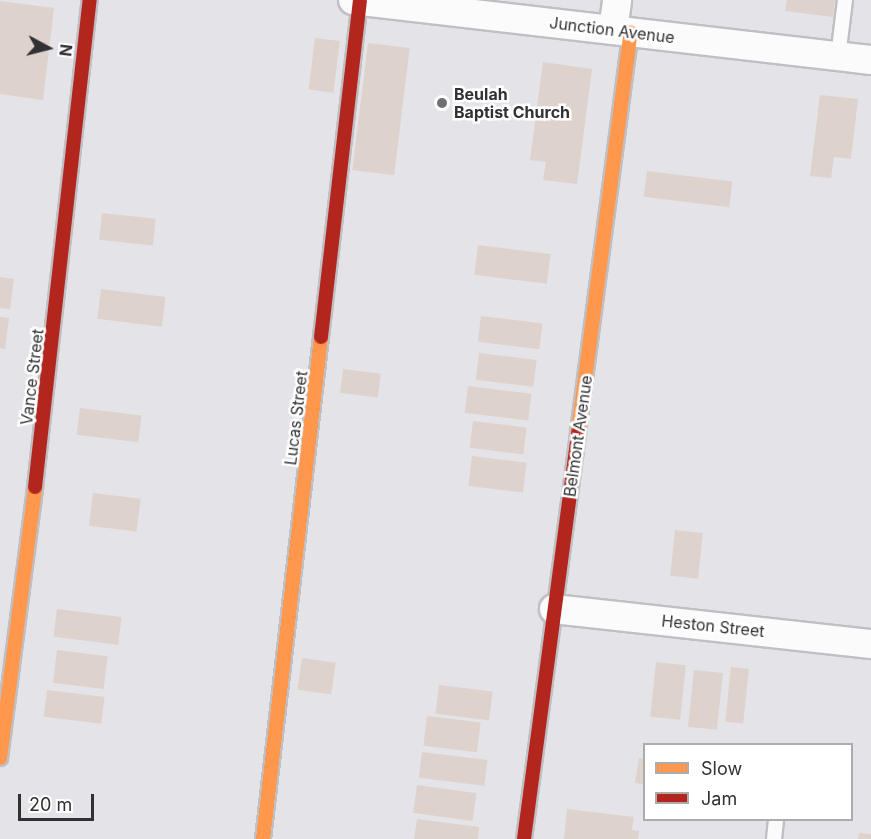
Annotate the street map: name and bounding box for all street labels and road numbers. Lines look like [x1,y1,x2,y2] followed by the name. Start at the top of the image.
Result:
[548,13,676,47] street label: Junction Avenue
[17,328,47,426] street label: Vance Street
[281,370,311,466] street label: Lucas Street
[560,374,596,498] street label: Belmont Avenue
[661,611,765,641] street label: Heston Street

